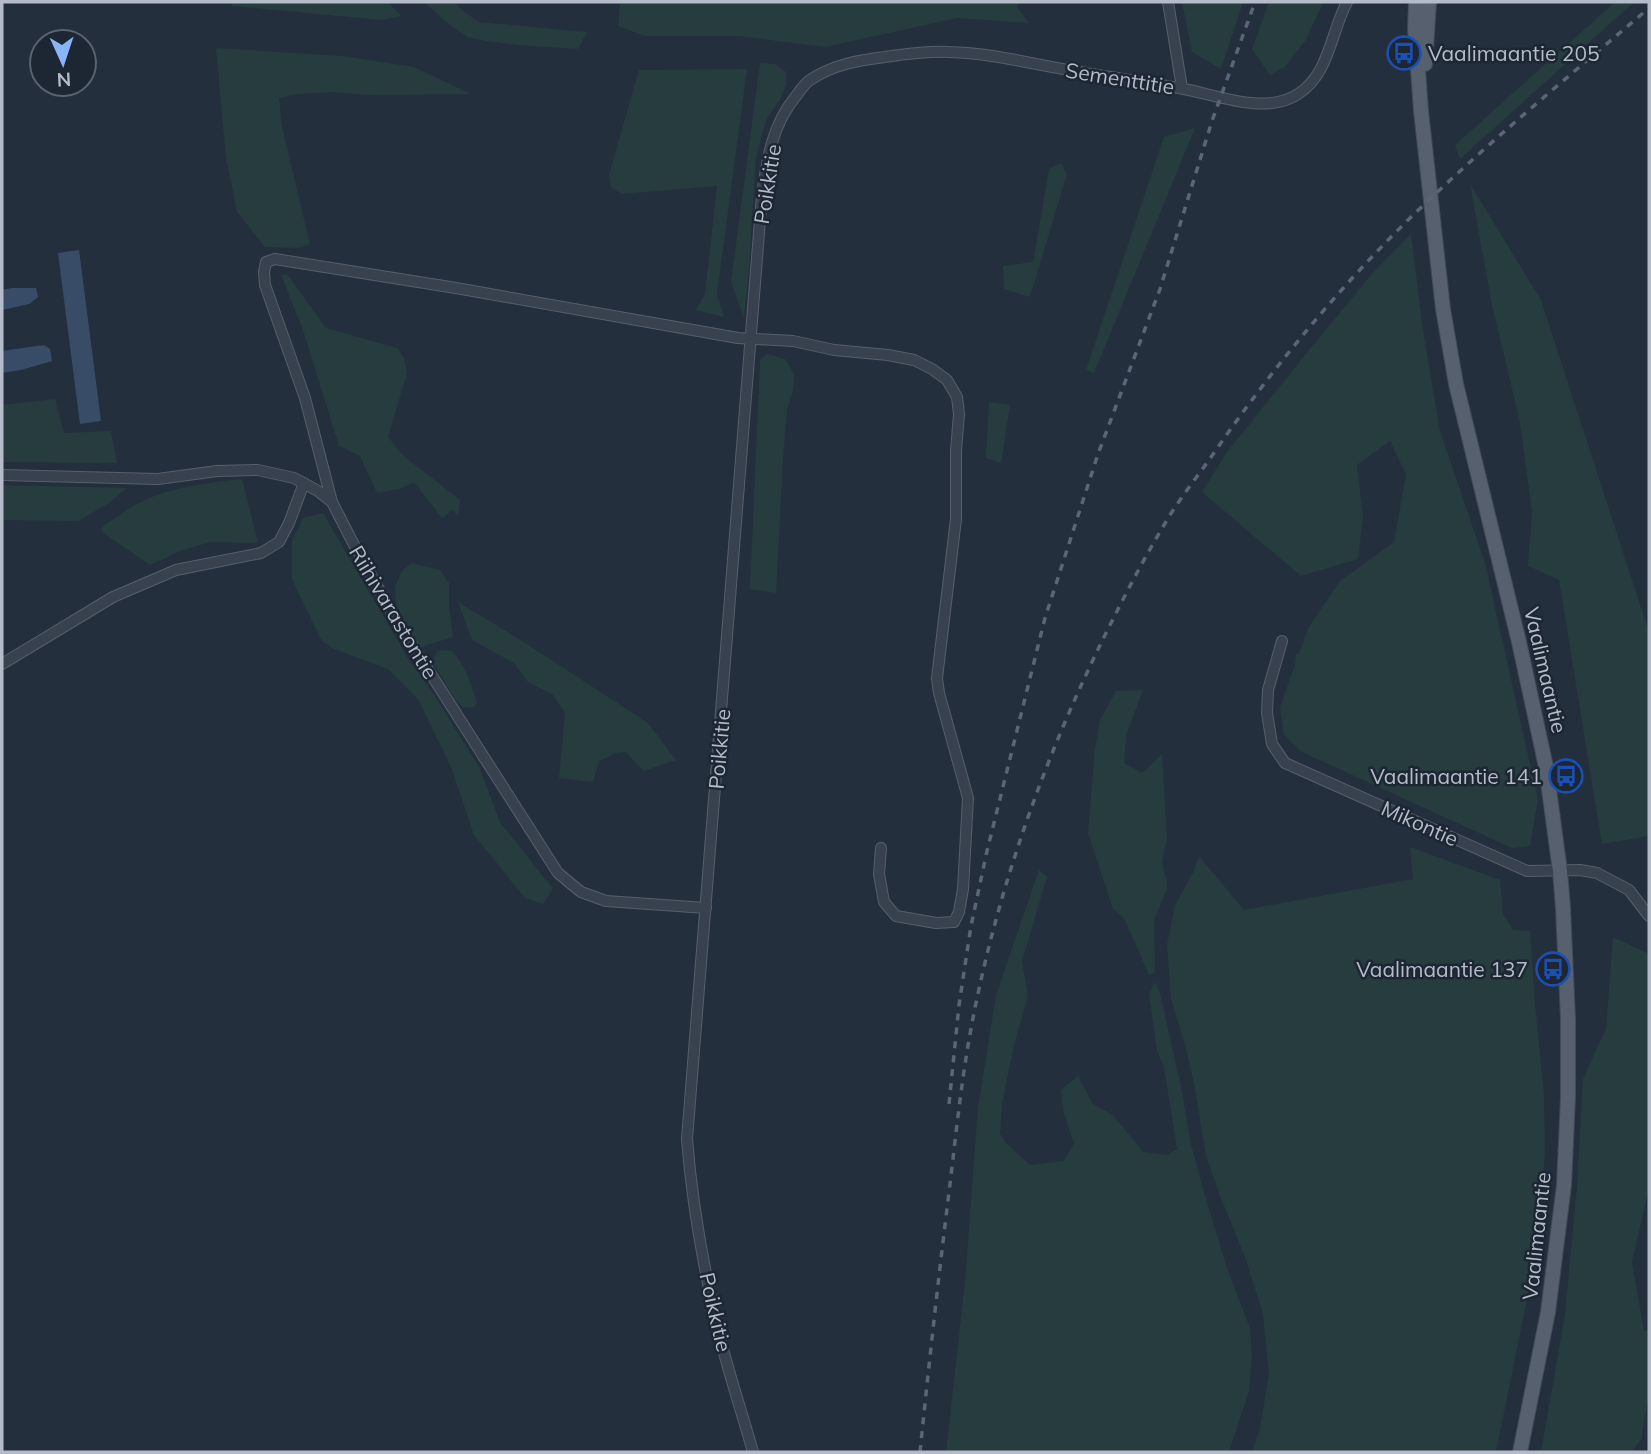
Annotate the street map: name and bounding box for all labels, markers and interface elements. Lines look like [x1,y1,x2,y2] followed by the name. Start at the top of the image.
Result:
[28,28,98,98] north arrow
[1385,34,1423,72] bus stop icon: Vaalimaantie 205
[1428,40,1600,66] place label: Vaalimaantie 205
[1064,57,1176,99] street label: Sementtitie
[56,68,72,92] text: N
[748,142,786,226] street label: Poikkitie
[344,541,444,683] street label: Riihivarastontie
[1519,605,1573,735] street label: Vaalimaantie
[703,708,735,790] street label: Poikkitie
[1547,757,1585,795] bus stop icon: Vaalimaantie 141
[1370,763,1542,789] place label: Vaalimaantie 141
[1377,795,1463,851] street label: Mikontie
[1534,950,1572,988] bus stop icon: Vaalimaantie 137
[1356,956,1528,982] place label: Vaalimaantie 137
[1516,1171,1556,1301] street label: Vaalimaantie
[694,1270,738,1354] street label: Poikkitie

